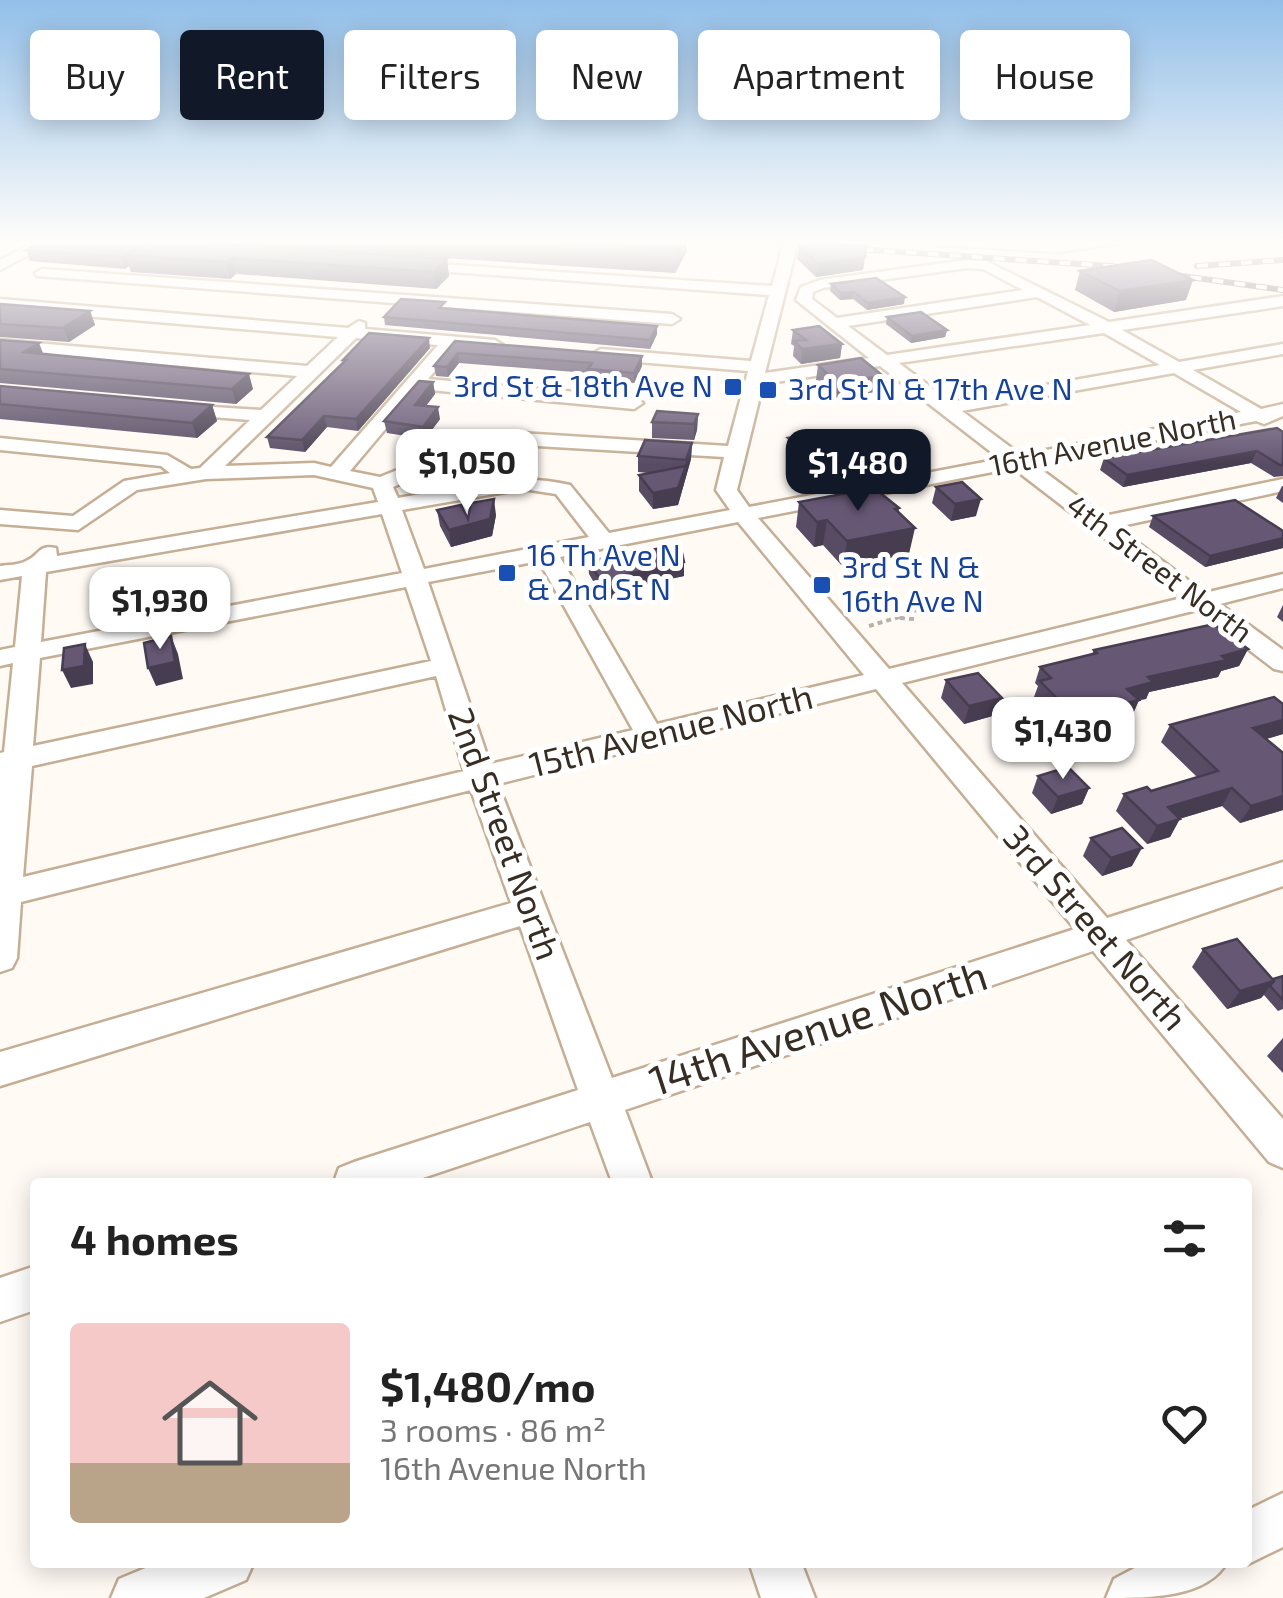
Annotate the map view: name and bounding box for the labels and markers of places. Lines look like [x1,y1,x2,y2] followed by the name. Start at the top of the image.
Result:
[453,367,713,403] place label: 3rd St & 18th Ave N
[788,370,1073,406] place label: 3rd St N & 17th Ave N
[722,376,744,398] marker: 3rd St & 18th Ave N
[757,379,779,401] marker: 3rd St N & 17th Ave N
[386,429,548,514] pin: $1,050
[777,429,939,514] pin: $1,480
[527,536,681,606] place label: 16 Th Ave N & 2nd St N
[842,548,984,618] place label: 3rd St N & 16th Ave N
[496,562,518,584] marker: 16 Th Ave N & 2nd St N
[79,567,241,652] pin: $1,930
[811,574,833,596] marker: 3rd St N & 16th Ave N
[982,697,1144,782] pin: $1,430

